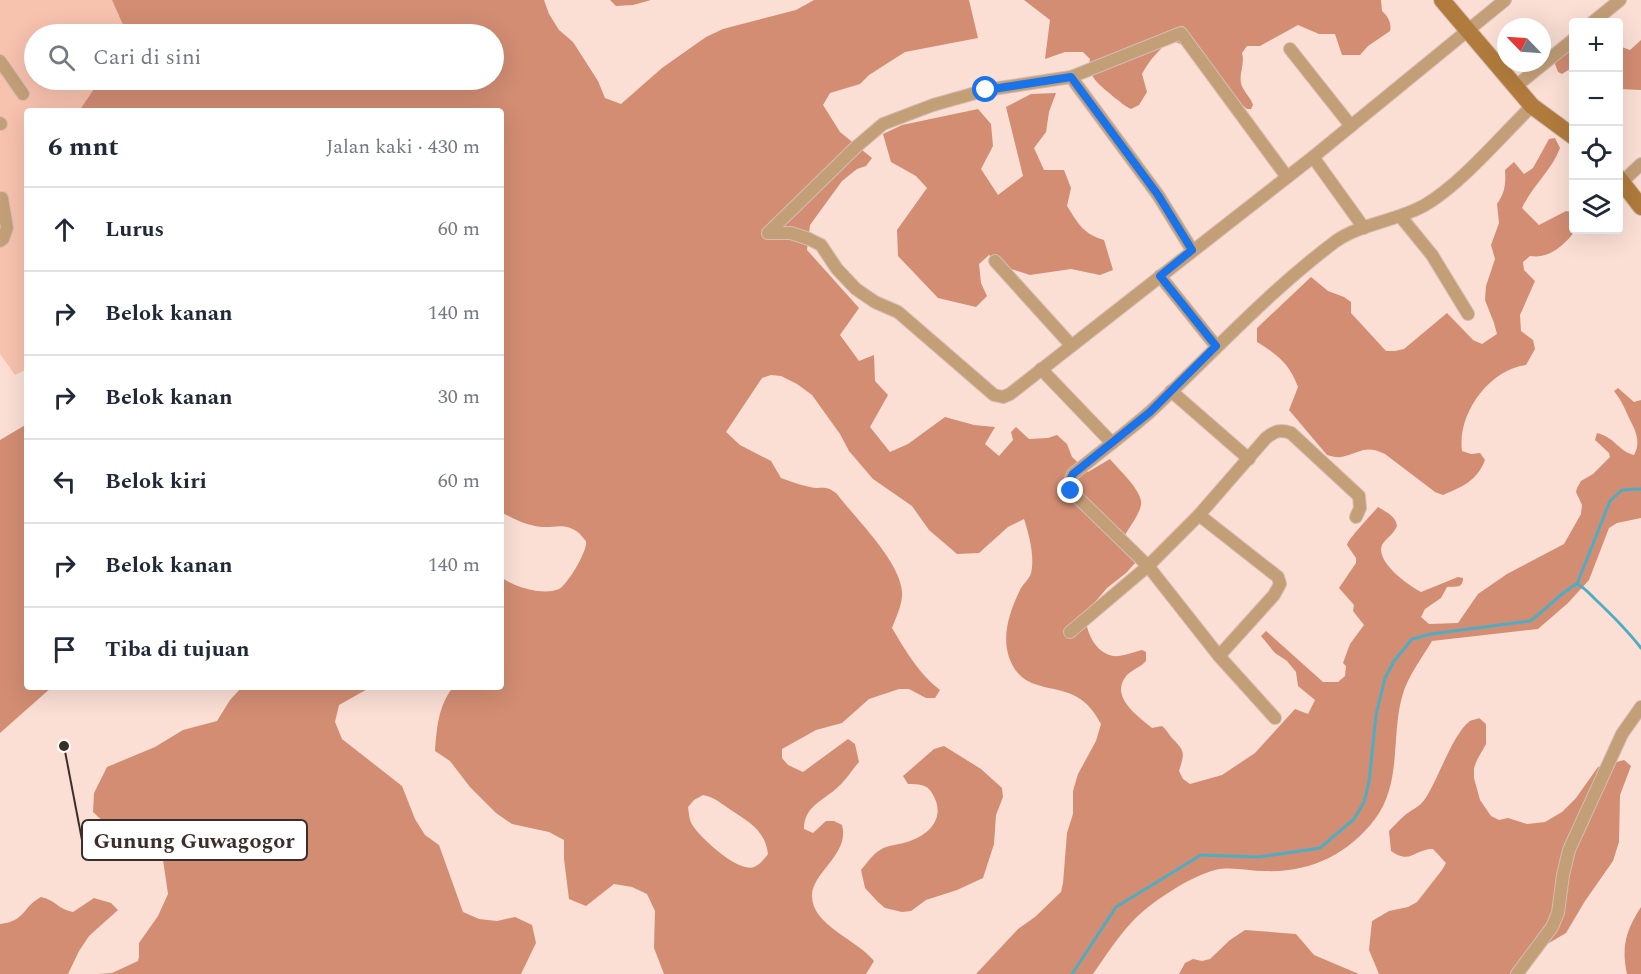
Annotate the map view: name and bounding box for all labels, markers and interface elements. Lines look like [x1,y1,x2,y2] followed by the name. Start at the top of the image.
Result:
[1497,18,1551,72] north arrow
[1569,18,1623,234] map controls
[1569,18,1623,72] button: +
[24,24,504,90] search box
[45,41,78,74] icon: search
[93,41,202,74] text: Cari di sini
[1569,72,1623,126] button: −
[972,76,998,102] route start
[1569,126,1623,180] button: locate
[48,127,119,167] text: 6 mnt
[326,132,480,162] text: Jalan kaki · 430 m
[1569,180,1623,234] button: layers
[48,213,81,246] icon: ahead
[105,213,164,246] text: Lurus
[438,214,480,244] text: 60 m
[48,297,81,330] icon: right
[105,297,233,330] text: Belok kanan
[428,298,480,328] text: 140 m
[48,381,81,414] icon: right
[105,381,233,414] text: Belok kanan
[438,382,480,412] text: 30 m
[48,465,81,498] icon: left
[105,465,207,498] text: Belok kiri
[438,466,480,496] text: 60 m
[1057,477,1083,503] route end
[48,549,81,582] icon: right
[105,549,233,582] text: Belok kanan
[428,550,480,580] text: 140 m
[48,633,81,666] icon: arrive
[105,633,250,666] text: Tiba di tujuan
[82,820,307,860] callout: Gunung Guwagogor
[93,825,295,858] text: Gunung Guwagogor

